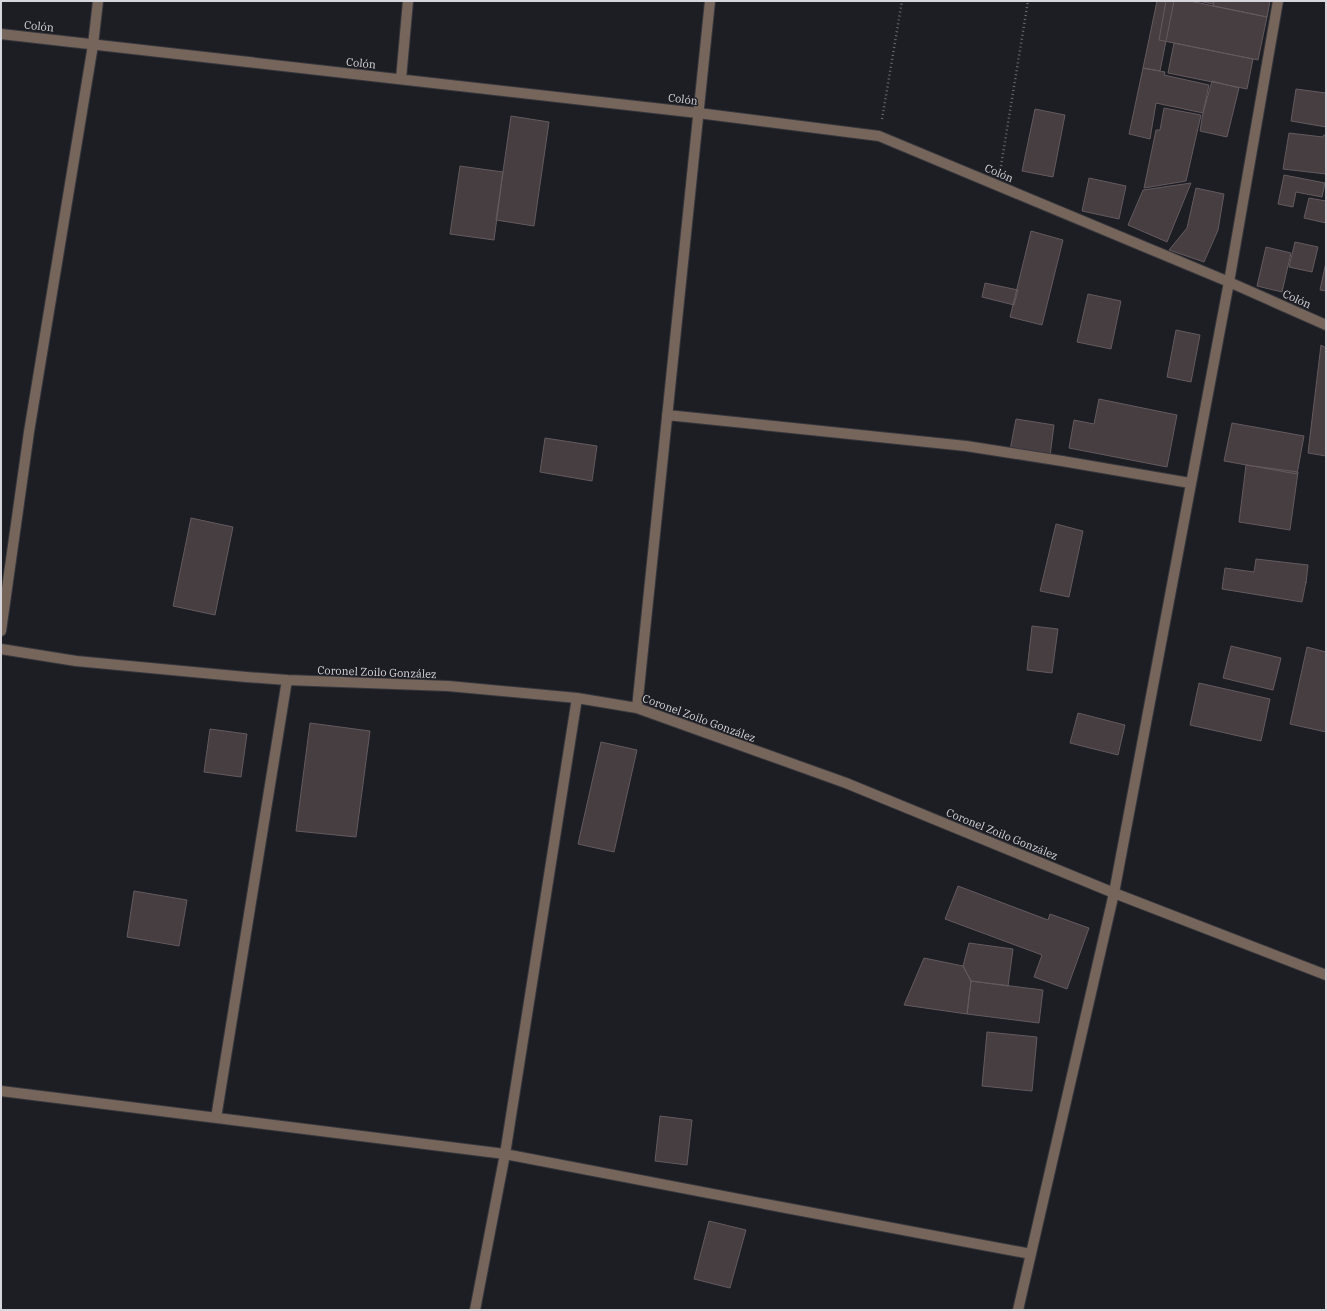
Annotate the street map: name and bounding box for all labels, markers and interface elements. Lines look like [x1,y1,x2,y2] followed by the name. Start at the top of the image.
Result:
[23,17,55,35] street label: Colón
[345,54,377,72] street label: Colón
[667,90,699,108] street label: Colón
[983,161,1015,185] street label: Colón
[1281,287,1313,311] street label: Colón
[317,663,437,681] street label: Coronel Zoilo González
[641,691,758,745] street label: Coronel Zoilo González
[944,805,1060,863] street label: Coronel Zoilo González

